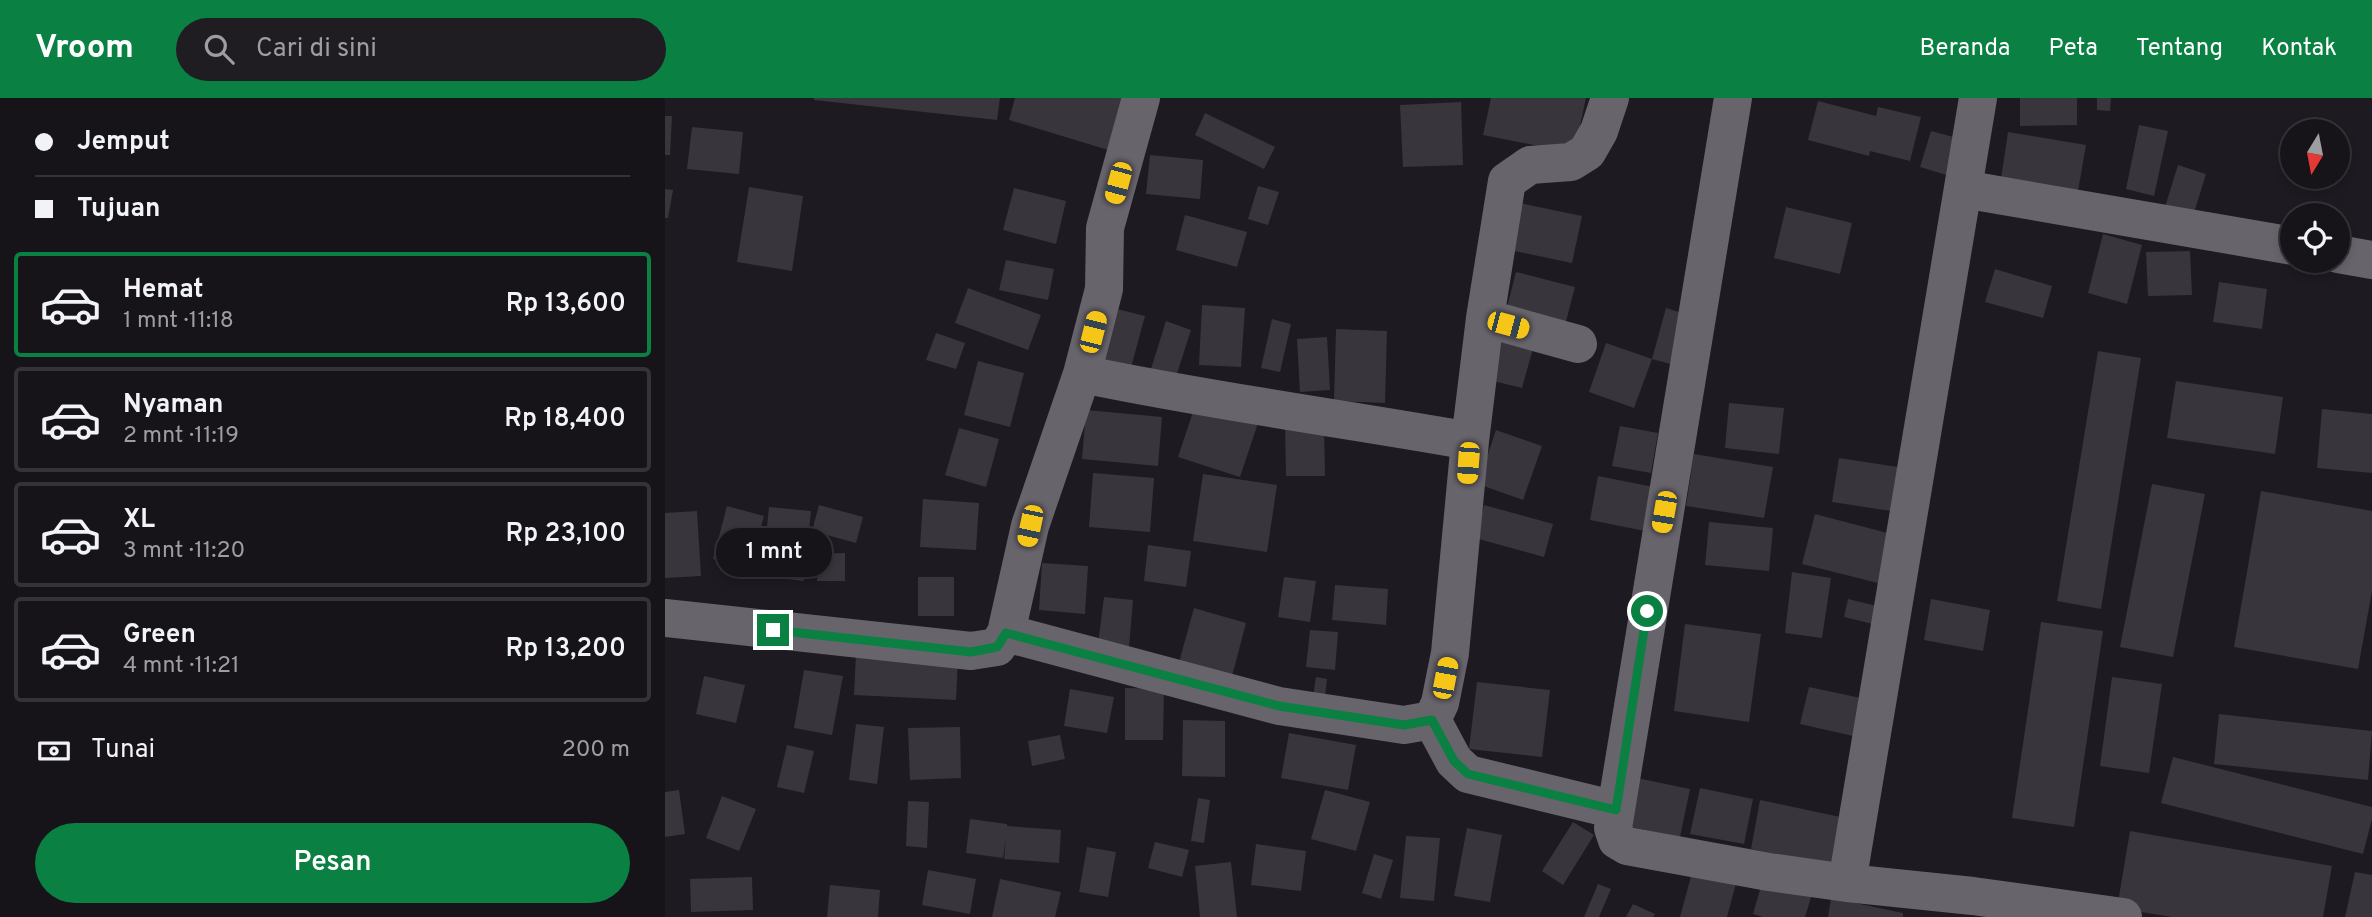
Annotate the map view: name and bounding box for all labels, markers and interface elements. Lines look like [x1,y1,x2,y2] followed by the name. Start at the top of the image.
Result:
[176,18,666,81] search box
[35,28,134,70] text: Vroom
[200,30,238,68] icon: search
[256,33,377,66] text: Cari di sini
[1920,34,2011,64] text: Beranda
[2049,34,2098,64] text: Peta
[2136,34,2223,64] text: Tentang
[2261,34,2337,64] text: Kontak
[2280,119,2350,189] north arrow
[2280,119,2350,273] map controls
[77,126,170,159] text: Jemput
[1103,160,1134,206] car
[77,193,161,226] text: Tujuan
[2280,203,2350,273] button: locate
[39,273,102,336] icon: car
[123,274,203,307] text: Hemat
[506,288,626,321] text: Rp 13,600
[123,307,234,336] text: 1 mnt · 11:18
[1078,309,1109,355] car
[1485,309,1532,341] car
[39,388,102,451] icon: car
[123,389,223,422] text: Nyaman
[504,403,626,436] text: Rp 18,400
[123,422,239,451] text: 2 mnt · 11:19
[1457,441,1480,485] car
[1651,489,1678,535] car
[39,503,102,566] icon: car
[1016,503,1045,549] car
[123,504,155,537] text: XL
[506,518,626,551] text: Rp 23,100
[715,528,831,578] callout: 1 mnt
[123,537,245,566] text: 3 mnt · 11:20
[746,538,802,567] text: 1 mnt
[1631,595,1663,627] route start
[757,614,789,646] route end
[39,618,102,681] icon: car
[123,619,196,652] text: Green
[506,633,626,666] text: Rp 13,200
[123,652,240,681] text: 4 mnt · 11:21
[1431,655,1460,701] car
[35,732,73,770] icon: cash
[91,734,155,767] text: Tunai
[562,736,630,765] text: 200 m
[35,823,630,903] button: Pesan

